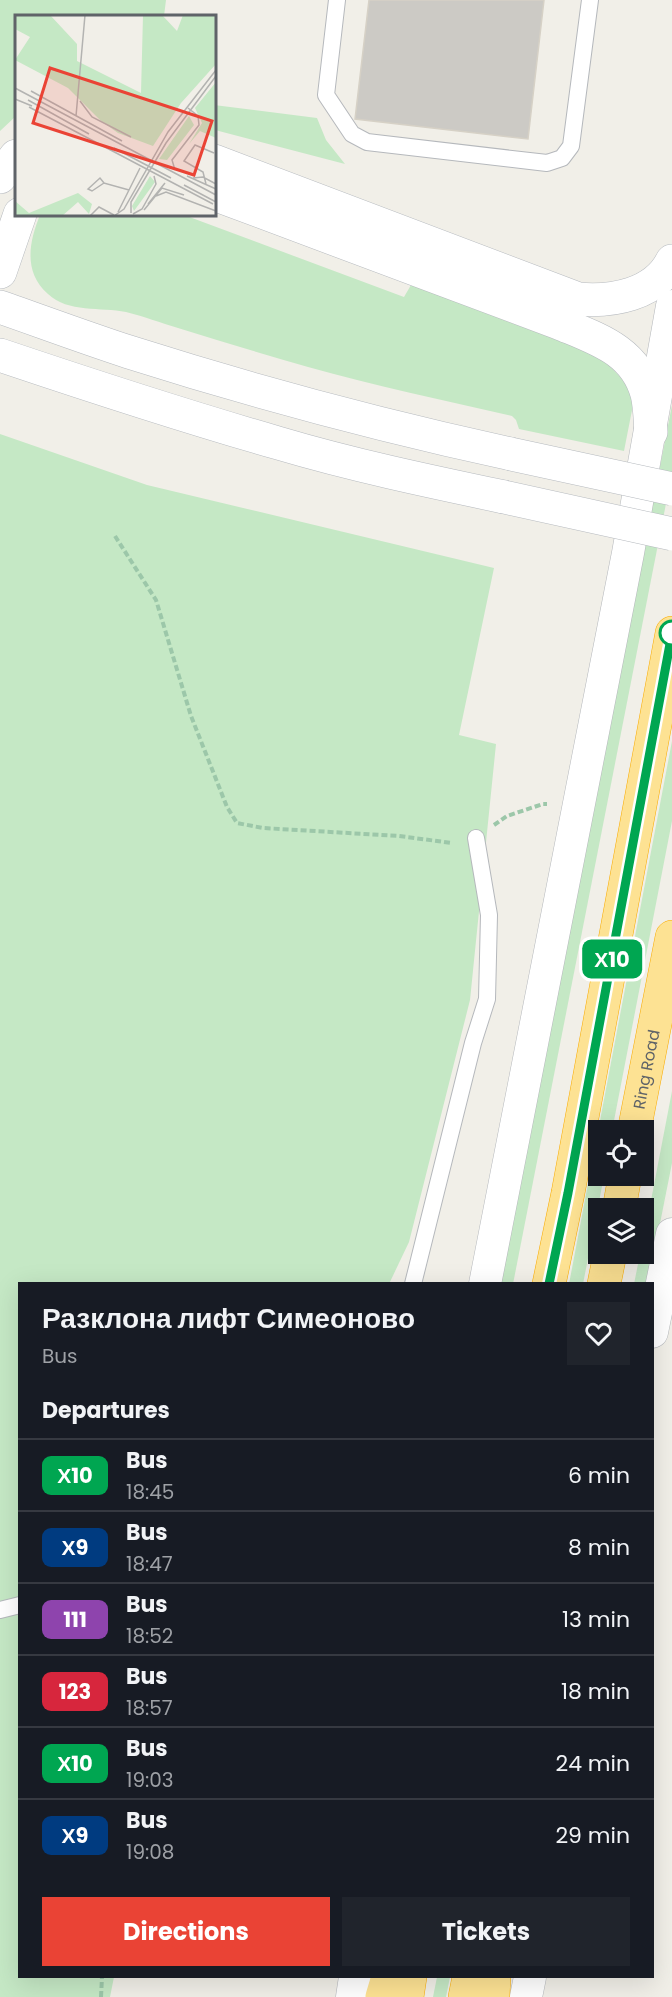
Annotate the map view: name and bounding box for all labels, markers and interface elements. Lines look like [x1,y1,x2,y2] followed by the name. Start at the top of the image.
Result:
[15,15,216,216] inset map
[659,620,672,646] unlabelled marker
[578,940,646,978] line badge: Х10
[594,945,630,974] text: Х10
[627,1027,665,1111] street label: Ring Road
[588,1120,654,1264] map controls
[588,1120,654,1186] button: locate
[588,1198,654,1264] button: layers
[42,1299,415,1338] text: Разклона лифт Симеоново
[567,1302,630,1365] button: heart
[42,1342,78,1370] text: Bus
[42,1395,170,1426] text: Departures
[126,1445,168,1476] text: Bus
[568,1460,630,1491] text: 6 min
[57,1461,93,1490] text: Х10
[126,1478,174,1506] text: 18:45
[126,1517,168,1548] text: Bus
[568,1532,630,1563] text: 8 min
[62,1533,88,1562] text: Х9
[126,1550,173,1578] text: 18:47
[126,1589,168,1620] text: Bus
[562,1604,630,1635] text: 13 min
[63,1605,87,1634] text: 111
[126,1622,173,1650] text: 18:52
[126,1661,168,1692] text: Bus
[561,1676,630,1707] text: 18 min
[59,1677,91,1706] text: 123
[126,1694,173,1722] text: 18:57
[126,1733,168,1764] text: Bus
[555,1748,630,1779] text: 24 min
[57,1749,93,1778] text: Х10
[126,1766,174,1794] text: 19:03
[126,1805,168,1836] text: Bus
[555,1820,630,1851] text: 29 min
[62,1821,88,1850] text: Х9
[126,1838,174,1866] text: 19:08
[42,1897,330,1966] button: Directions
[342,1897,630,1966] button: Tickets

